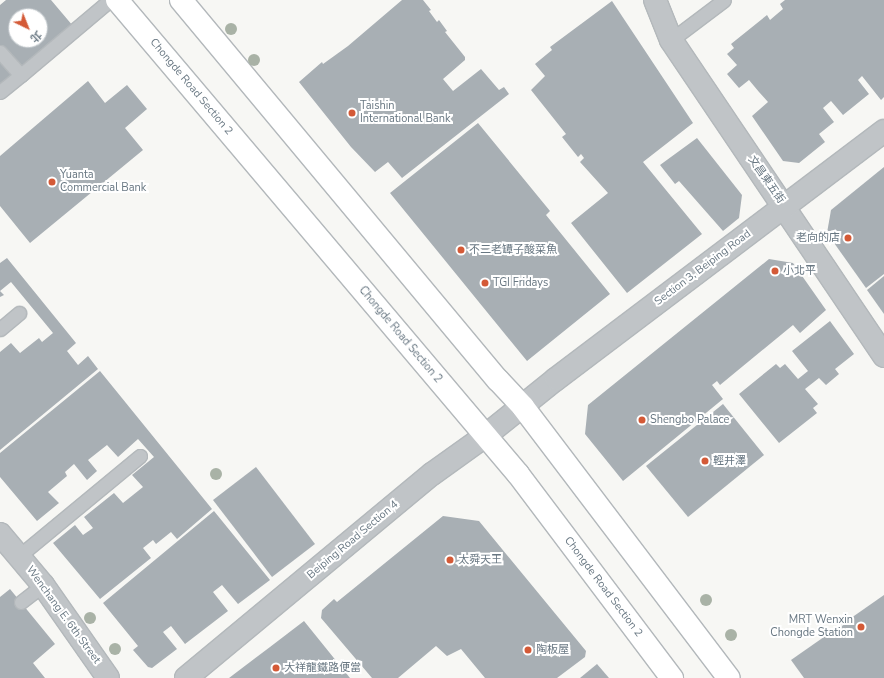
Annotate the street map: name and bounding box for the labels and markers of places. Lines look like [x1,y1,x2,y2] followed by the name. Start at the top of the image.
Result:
[360,100,450,126] place label: Taishin International Bank
[347,108,357,118] marker: Taishin International Bank
[60,169,146,195] place label: Yuanta Commercial Bank
[47,177,57,187] marker: Yuanta Commercial Bank
[796,231,840,245] place label: 老向的店
[843,233,853,243] marker: 老向的店
[469,243,557,257] place label: 不二老罈子酸菜魚
[456,245,466,255] marker: 不二老罈子酸菜魚
[783,264,816,278] place label: 小北平
[770,266,780,276] marker: 小北平
[493,276,548,290] place label: TGI Fridays
[480,278,490,288] marker: TGI Fridays
[650,413,729,427] place label: Shengbo Palace
[637,415,647,425] marker: Shengbo Palace
[713,454,746,468] place label: 輕井澤
[700,456,710,466] marker: 輕井澤
[458,553,502,567] place label: 太舜天王
[445,555,455,565] marker: 太舜天王
[770,614,853,640] place label: MRT Wenxin Chongde Station
[856,622,866,632] marker: MRT Wenxin Chongde Station
[536,643,569,657] place label: 陶板屋
[523,645,533,655] marker: 陶板屋
[284,661,361,675] place label: 大祥龍鐵路便當
[271,663,281,673] marker: 大祥龍鐵路便當

